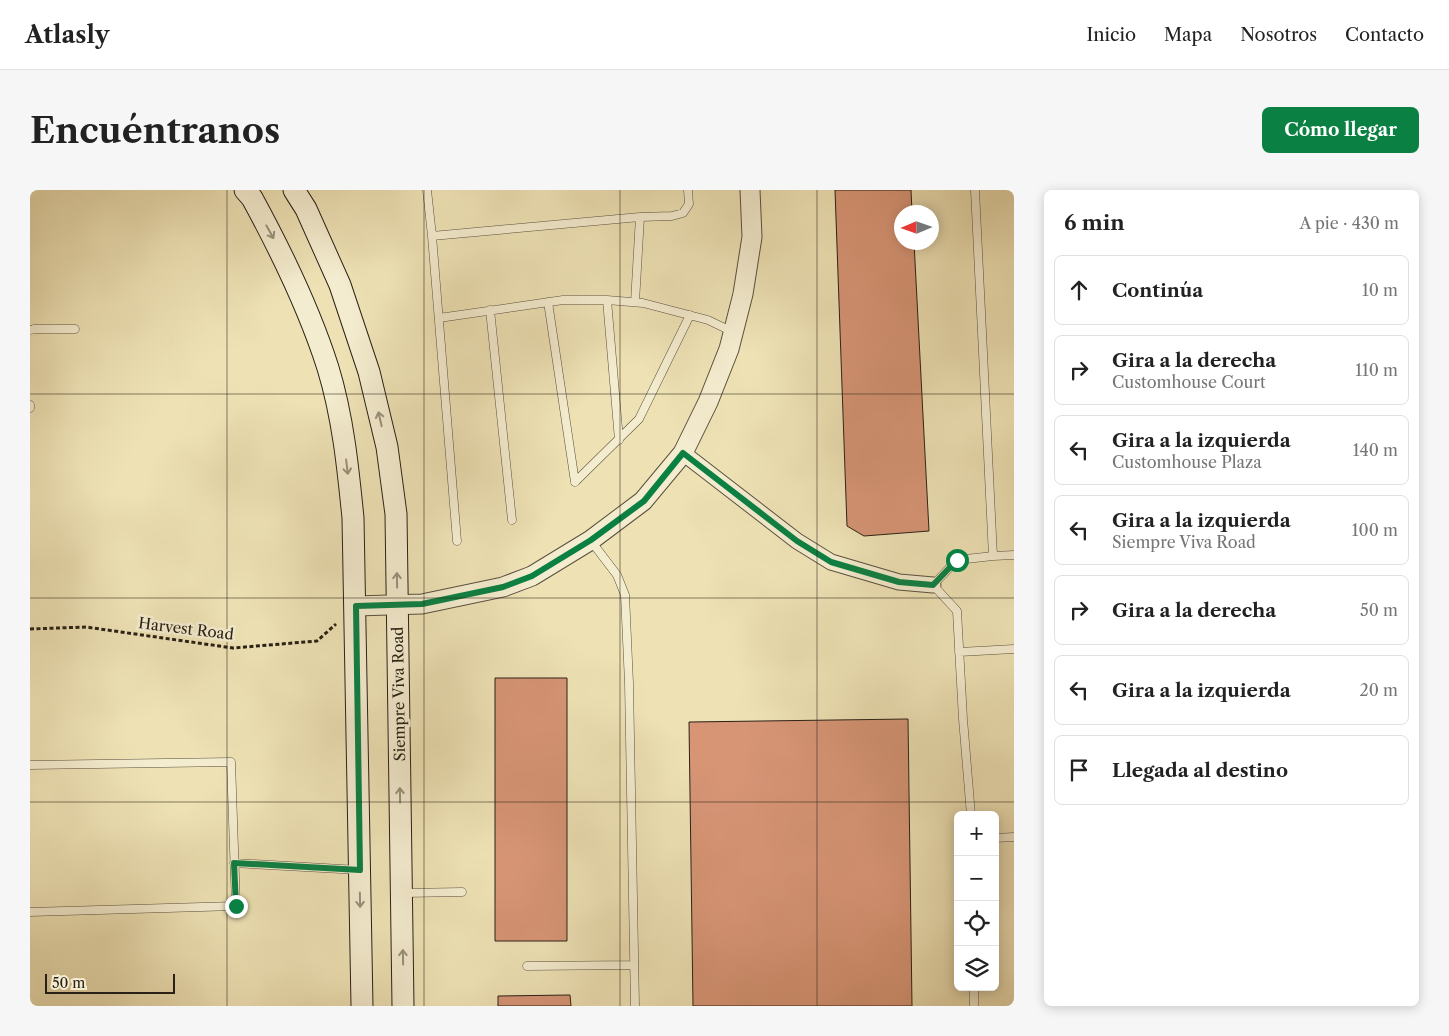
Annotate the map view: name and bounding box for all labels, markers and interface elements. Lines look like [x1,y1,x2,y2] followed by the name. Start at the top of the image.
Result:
[25,20,109,49] text: Atlasly
[1087,24,1136,46] text: Inicio
[1164,24,1212,46] text: Mapa
[1240,24,1317,46] text: Nosotros
[1345,24,1424,46] text: Contacto
[1262,107,1419,153] button: Cómo llegar
[30,109,280,152] text: Encuéntranos
[894,205,939,250] north arrow
[1064,210,1125,235] text: 6 min
[1299,213,1399,233] text: A pie · 430 m
[266,224,275,239] one-way arrow
[1065,276,1093,304] icon: ahead
[1112,279,1203,302] text: Continúa
[1362,280,1398,300] text: 10 m
[1112,349,1276,372] text: Gira a la derecha
[1065,356,1093,384] icon: right
[1355,360,1398,380] text: 110 m
[1112,372,1266,392] text: Customhouse Court
[375,411,384,427] one-way arrow
[1112,429,1291,452] text: Gira a la izquierda
[1065,436,1093,464] icon: left
[1353,440,1398,460] text: 140 m
[1112,452,1262,472] text: Customhouse Plaza
[342,459,352,475] one-way arrow
[1112,509,1291,532] text: Gira a la izquierda
[1065,516,1093,544] icon: left
[1352,520,1398,540] text: 100 m
[1112,532,1256,552] text: Siempre Viva Road
[946,549,969,572] route start
[393,572,402,588] one-way arrow
[1065,596,1093,624] icon: right
[1112,599,1276,622] text: Gira a la derecha
[1360,600,1398,620] text: 50 m
[137,613,235,644] street label: Harvest Road
[388,626,409,762] street label: Siempre Viva Road
[1065,676,1093,704] icon: left
[1112,679,1291,702] text: Gira a la izquierda
[1359,680,1398,700] text: 20 m
[1065,756,1093,784] icon: arrive
[1112,759,1288,782] text: Llegada al destino
[396,787,405,803] one-way arrow
[954,811,999,991] map controls
[954,811,999,856] button: +
[954,856,999,901] button: −
[355,892,365,908] one-way arrow
[225,895,248,918] route end
[954,901,999,946] button: locate
[954,946,999,991] button: layers
[398,950,408,966] one-way arrow
[45,971,175,994] scale bar
[52,974,85,992] text: 50 m

